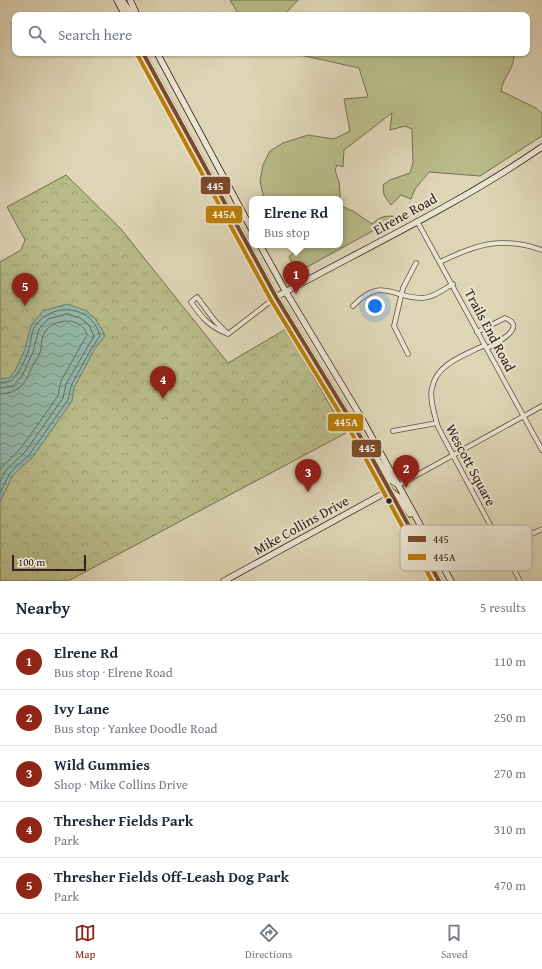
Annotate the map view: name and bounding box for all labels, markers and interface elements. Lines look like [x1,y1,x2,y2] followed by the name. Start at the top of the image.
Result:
[12,12,530,56] search box
[26,23,48,45] icon: search
[58,24,132,45] text: Search here
[200,176,231,195] line badge: 445
[206,178,224,194] text: 445
[370,188,441,240] street label: Elrene Road
[249,196,343,248] popup
[264,202,328,223] text: Elrene Rd
[205,205,243,224] line badge: 445A
[212,206,236,222] text: 445A
[264,223,310,242] text: Bus stop
[283,261,309,294] pin: 1
[12,273,38,306] pin: 5
[460,285,521,376] street label: Trails End Road
[365,296,385,316] your location
[150,366,176,399] pin: 4
[327,413,364,432] line badge: 445A
[334,414,358,430] text: 445A
[441,420,501,510] street label: Wescott Square
[351,439,382,458] line badge: 445
[358,440,376,456] text: 445
[393,455,419,488] pin: 2
[295,459,321,492] pin: 3
[250,490,353,560] street label: Mike Collins Drive
[384,496,394,506] unlabelled marker
[400,525,532,571] legend
[433,531,449,547] text: 445
[433,549,456,565] text: 445A
[12,553,86,572] scale bar
[18,554,45,570] text: 100 m
[16,595,70,620] text: Nearby
[480,598,526,617] text: 5 results
[54,642,118,663] text: Elrene Rd
[26,652,32,671] text: 1
[494,652,526,671] text: 110 m
[54,663,173,682] text: Bus stop · Elrene Road
[54,698,109,719] text: Ivy Lane
[26,708,32,727] text: 2
[494,708,526,727] text: 250 m
[54,719,218,738] text: Bus stop · Yankee Doodle Road
[54,754,150,775] text: Wild Gummies
[26,764,32,783] text: 3
[494,764,526,783] text: 270 m
[54,775,188,794] text: Shop · Mike Collins Drive
[54,810,193,831] text: Thresher Fields Park
[26,820,32,839] text: 4
[494,820,526,839] text: 310 m
[54,831,79,850] text: Park
[54,866,289,887] text: Thresher Fields Off-Leash Dog Park
[26,876,32,895] text: 5
[494,876,526,895] text: 470 m
[54,887,79,906] text: Park
[74,922,96,962] tab: Map
[245,922,292,962] tab: Directions
[441,922,468,962] tab: Saved

